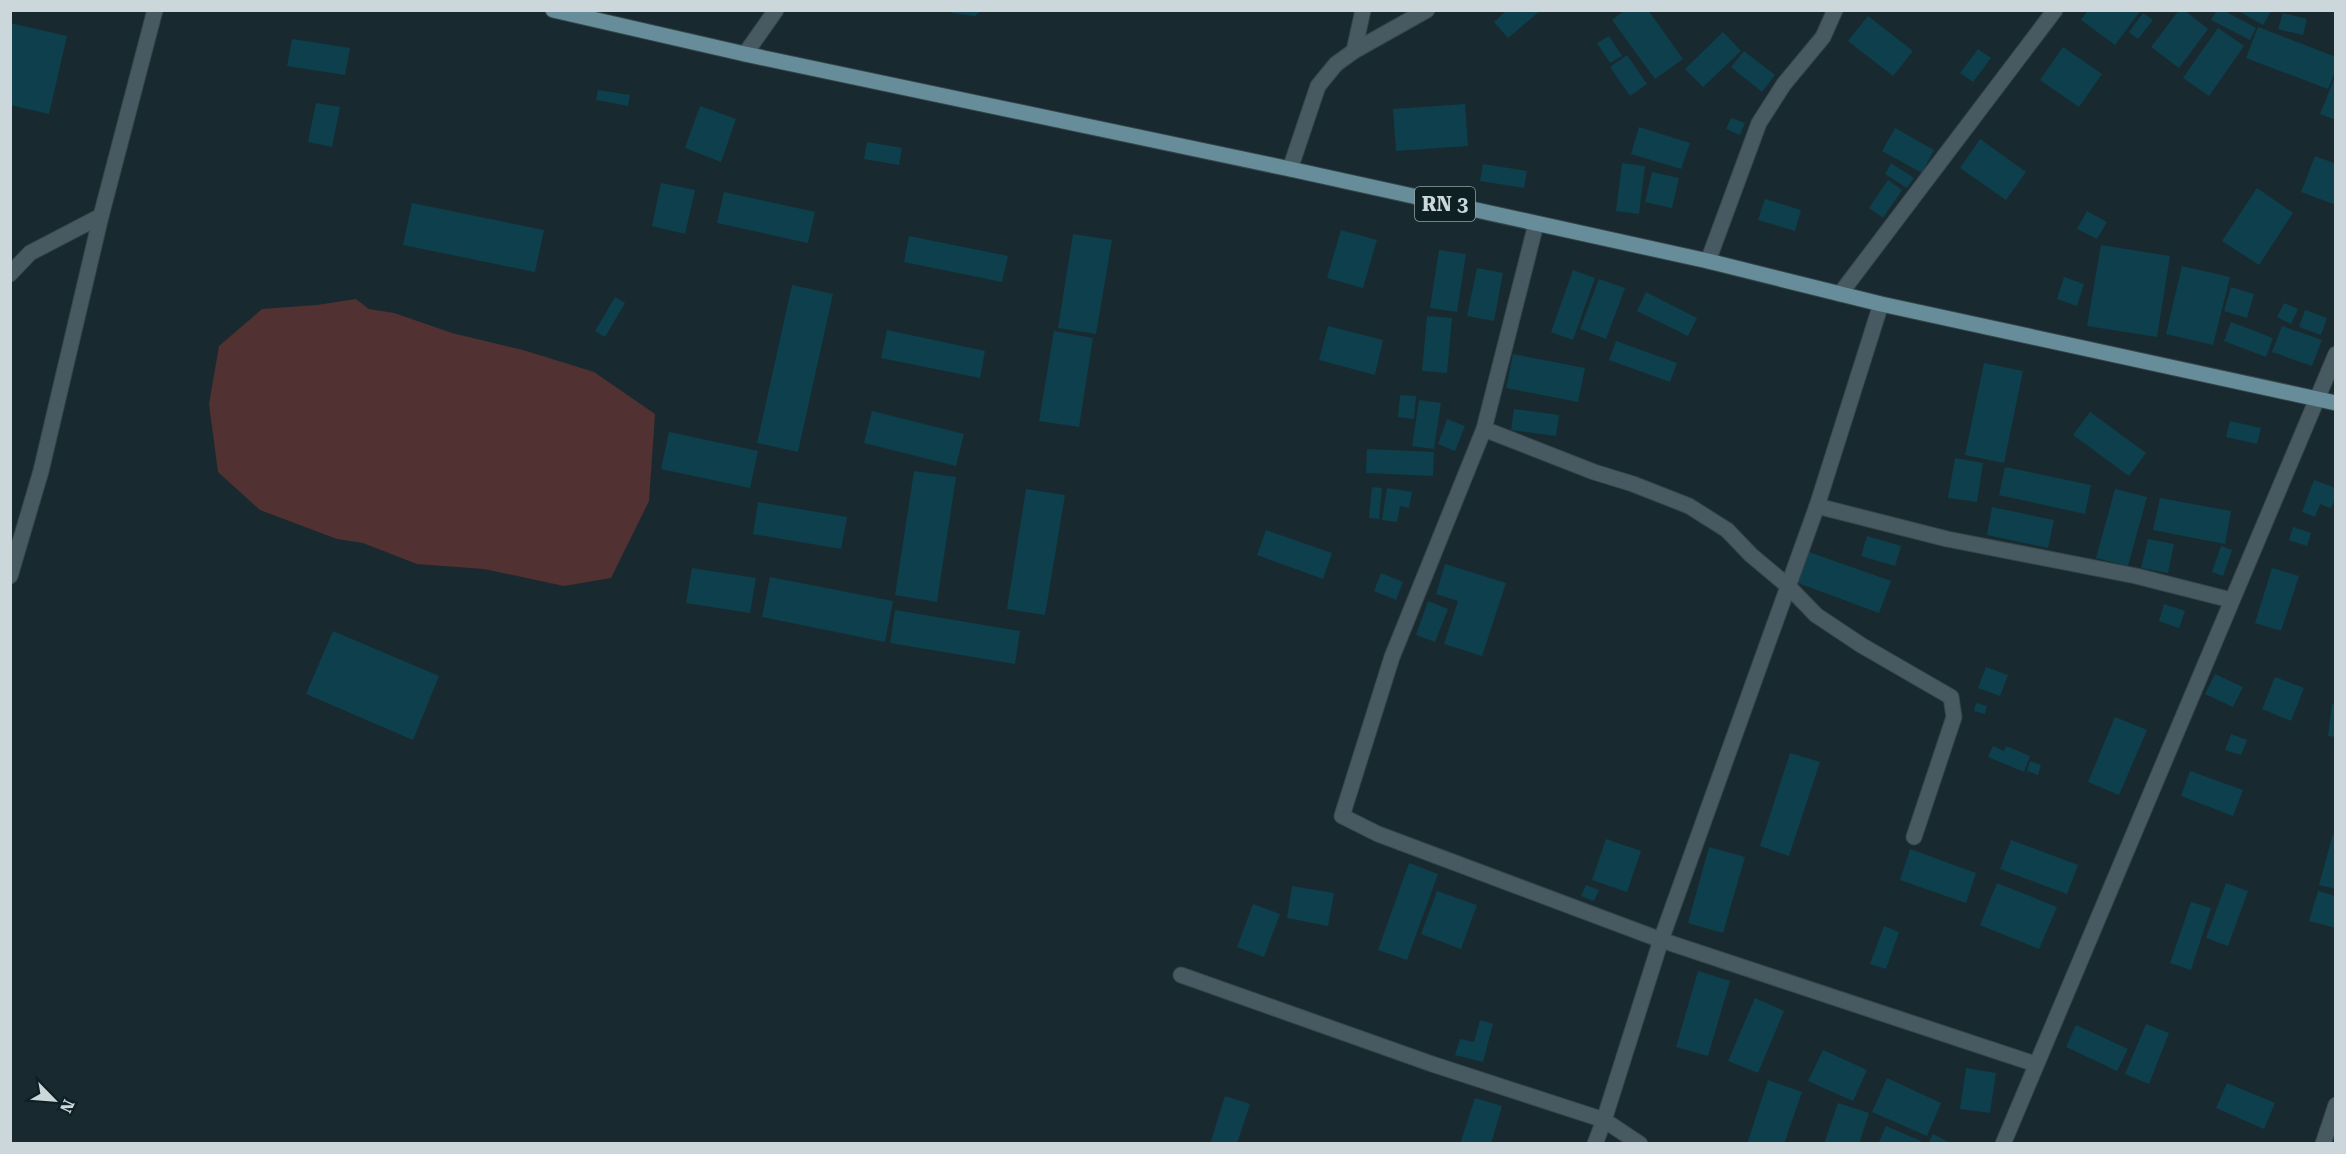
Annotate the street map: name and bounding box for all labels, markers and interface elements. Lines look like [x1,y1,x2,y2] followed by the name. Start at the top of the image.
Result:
[1415,187,1475,221] road number: RN 3
[24,1070,84,1130] north arrow
[56,1097,78,1116] text: N

